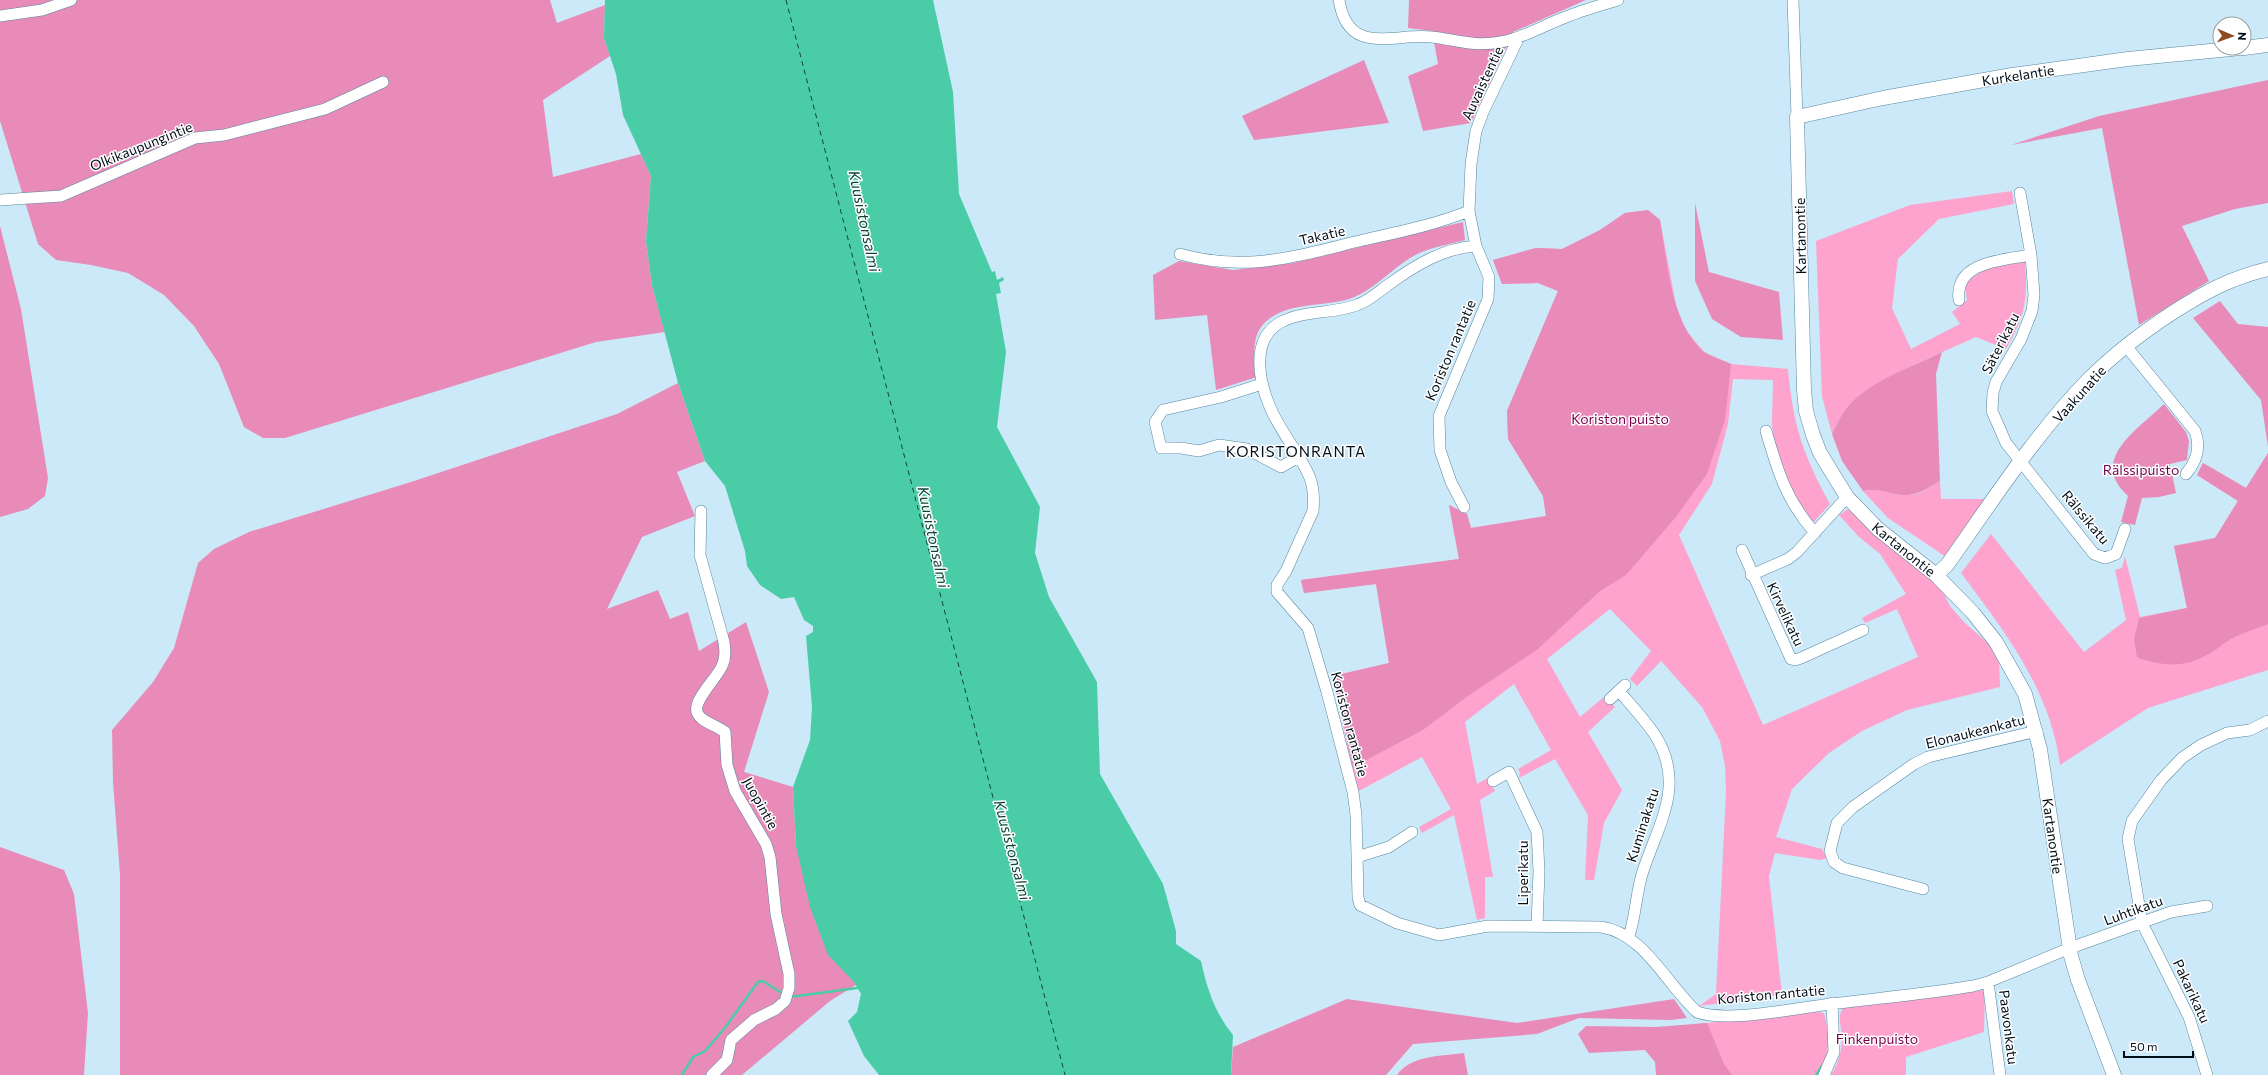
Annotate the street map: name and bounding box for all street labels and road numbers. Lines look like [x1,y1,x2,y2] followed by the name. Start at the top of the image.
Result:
[1458,43,1506,123] street label: Auvaistentie
[1981,61,2055,89] street label: Kurkelantie
[87,118,195,174] street label: Olkikaupungintie
[1791,198,1809,274] street label: Kartanontie
[1297,221,1347,249] street label: Takatie
[1421,297,1479,403] street label: Koriston rantatie
[1977,310,2023,376] street label: Säterikatu
[2049,362,2109,426] street label: Vaakunatie
[2059,487,2113,547] street label: Rälssikatu
[1869,518,1939,580] street label: Kartanontie
[1764,579,1808,649] street label: Kirvelikatu
[1328,670,1372,778] street label: Koriston rantatie
[1924,710,2026,752] street label: Elonaukeankatu
[740,774,782,832] street label: Juopintie
[1622,786,1662,864] street label: Kuminakatu
[2039,797,2067,875] street label: Kartanontie
[1514,841,1531,905] street label: Liperikatu
[2101,891,2165,929] street label: Luhtikatu
[2170,956,2214,1026] street label: Pakarikatu
[1716,981,1826,1007] street label: Koriston rantatie
[1996,989,2022,1065] street label: Paavonkatu

